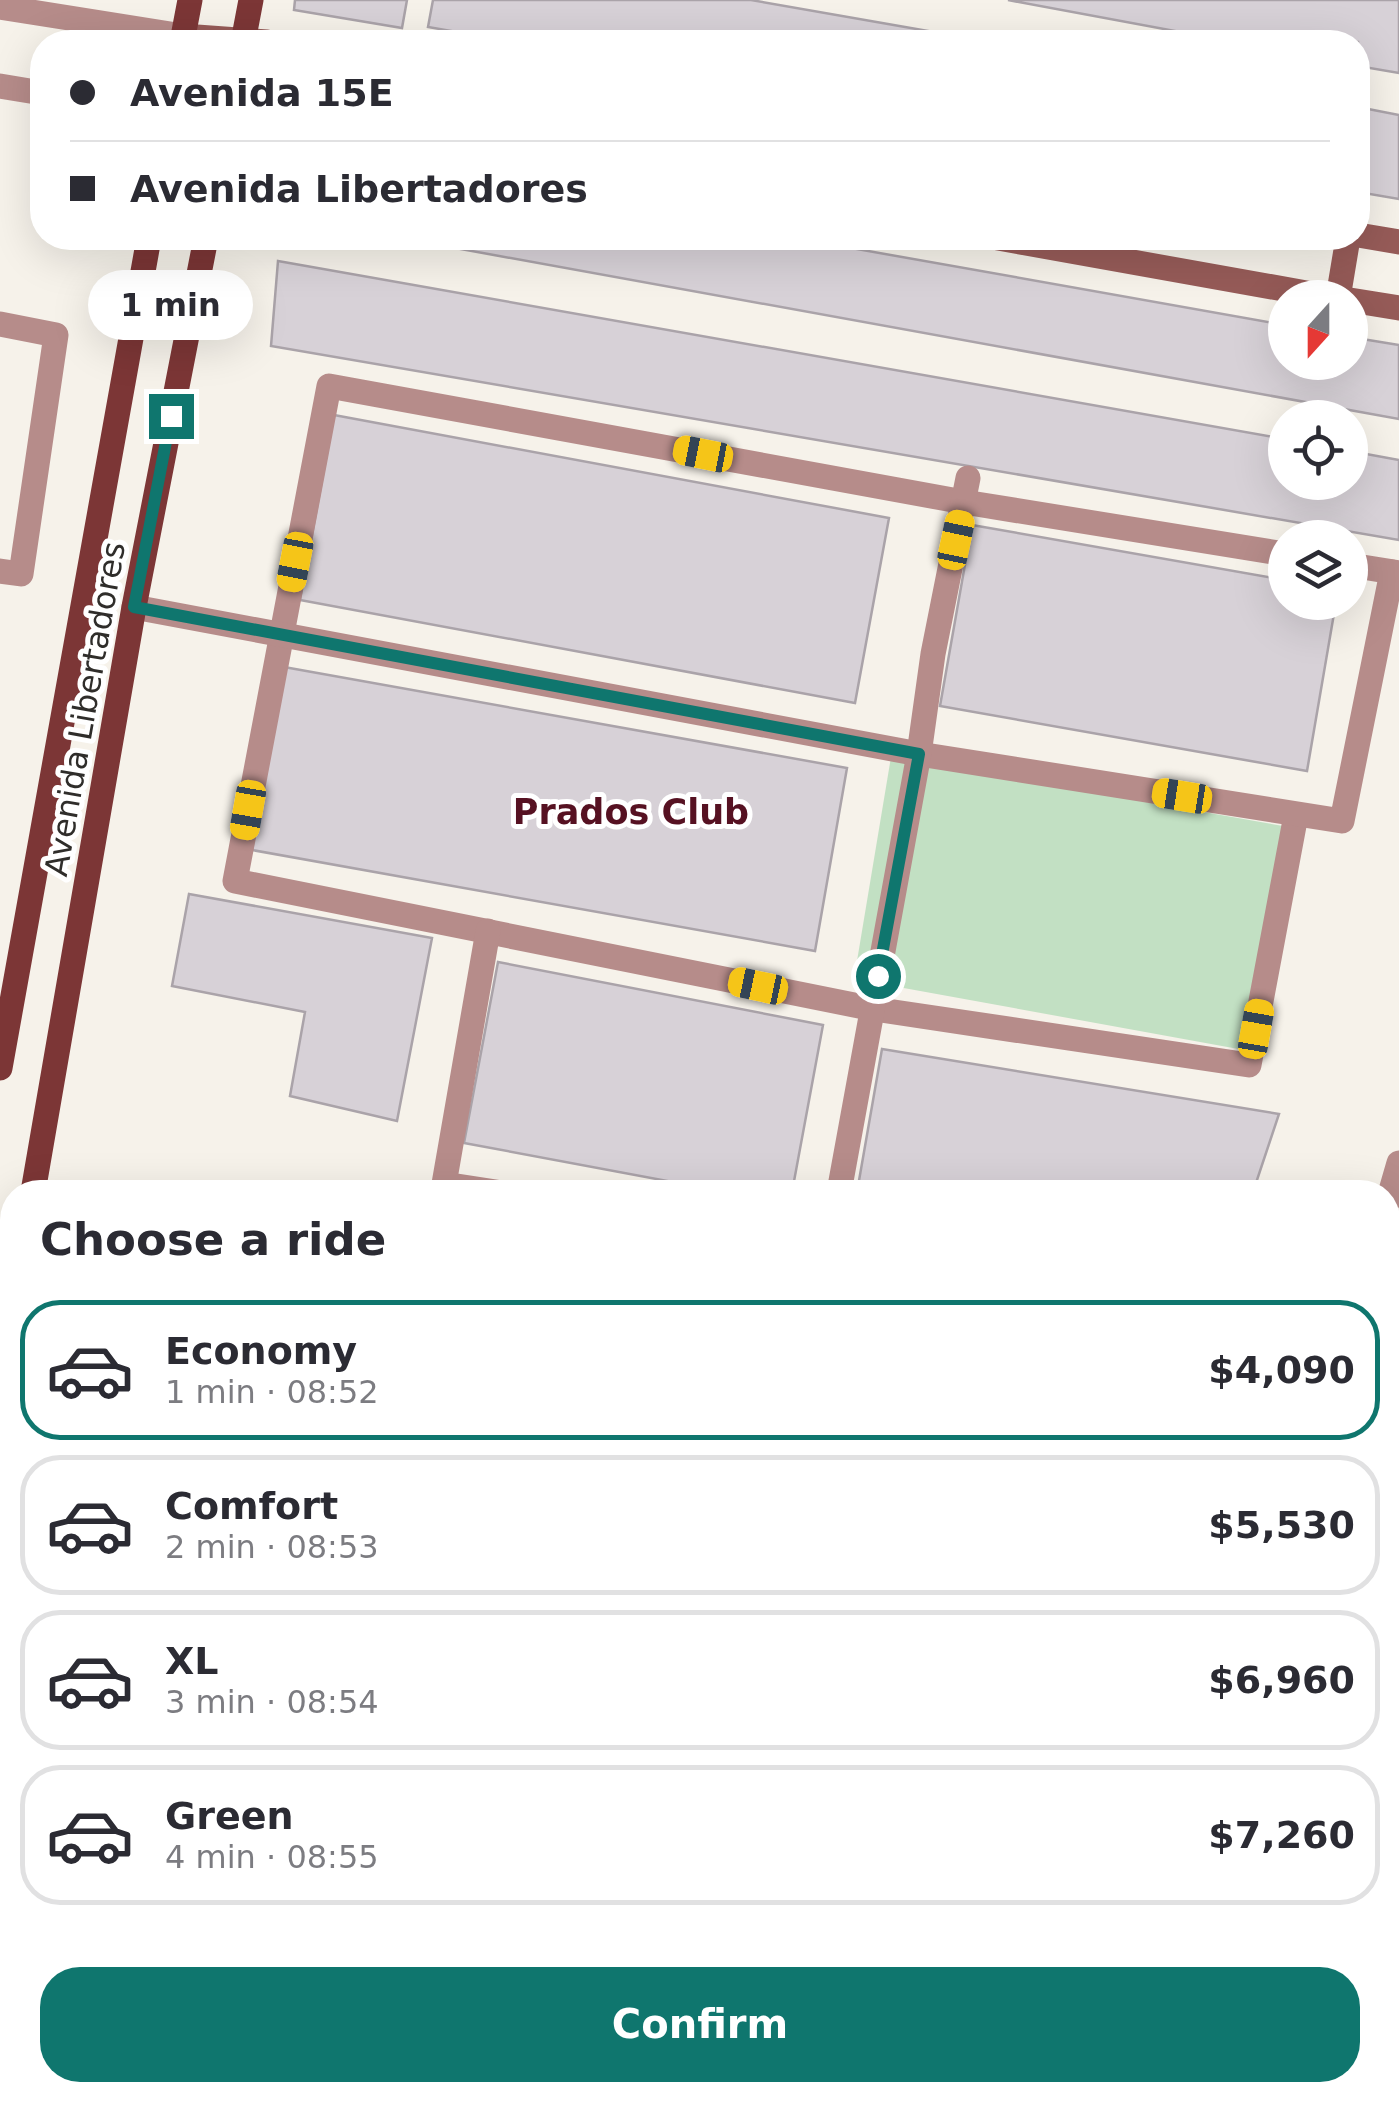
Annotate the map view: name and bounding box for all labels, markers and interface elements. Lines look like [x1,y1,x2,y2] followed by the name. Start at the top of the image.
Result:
[130,71,394,115] text: Avenida 15E
[130,167,588,211] text: Avenida Libertadores
[89,271,254,341] callout: 1 min
[1268,280,1368,380] north arrow
[1268,280,1368,620] map controls
[120,286,221,324] text: 1 min
[149,394,194,439] route end
[1268,400,1368,500] button: locate
[671,434,735,474] car
[935,508,977,572] car
[1268,520,1368,620] button: layers
[275,530,315,594] car
[37,539,133,879] street label: Avenida Libertadores
[1150,776,1214,816] car
[228,778,268,842] car
[513,792,749,832] district label: Prados Club
[856,954,901,999] route start
[726,965,790,1007] car
[1236,997,1276,1061] car
[40,1213,386,1266] text: Choose a ride
[45,1325,135,1415] icon: car
[165,1329,357,1373] text: Economy
[1208,1348,1355,1392] text: $4,090
[165,1373,379,1411] text: 1 min · 08:52
[45,1480,135,1570] icon: car
[165,1484,338,1528] text: Comfort
[1208,1503,1355,1547] text: $5,530
[165,1528,379,1566] text: 2 min · 08:53
[45,1635,135,1725] icon: car
[165,1639,219,1683] text: XL
[1208,1658,1355,1702] text: $6,960
[165,1683,379,1721] text: 3 min · 08:54
[45,1790,135,1880] icon: car
[165,1794,294,1838] text: Green
[1208,1813,1355,1857] text: $7,260
[165,1838,379,1876] text: 4 min · 08:55
[40,1967,1360,2082] button: Confirm

